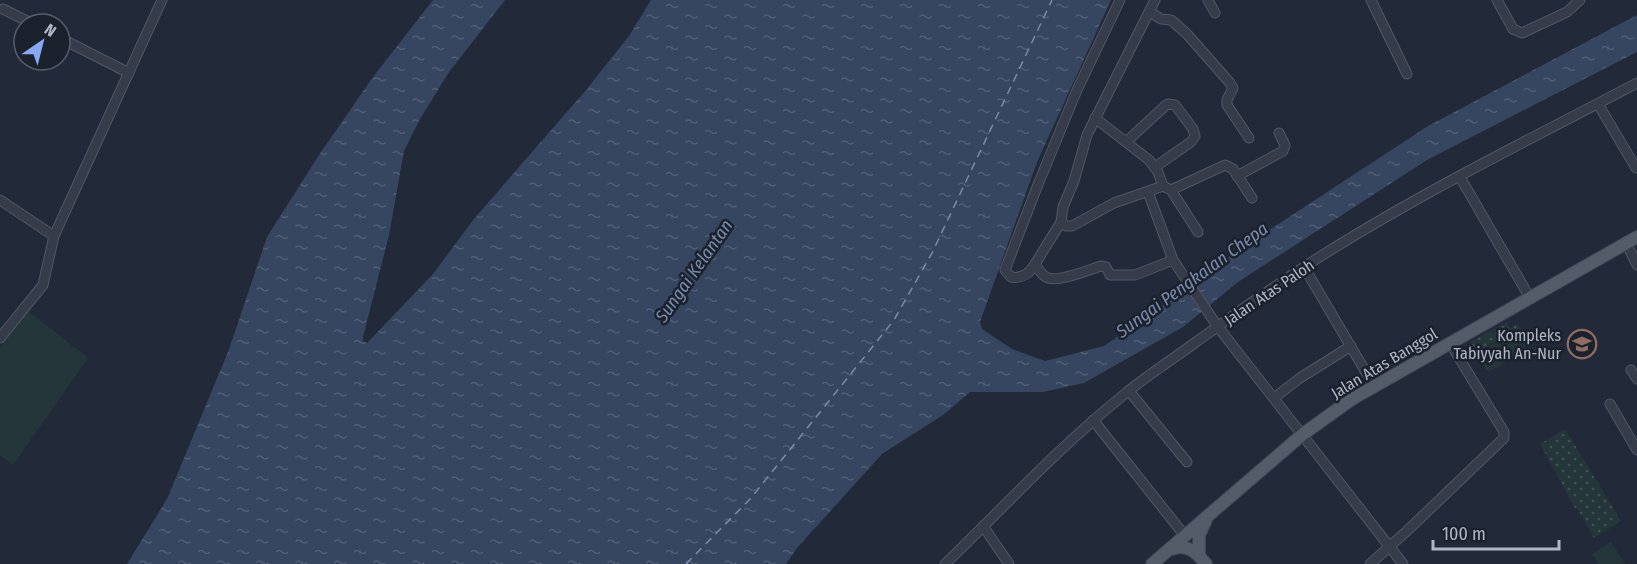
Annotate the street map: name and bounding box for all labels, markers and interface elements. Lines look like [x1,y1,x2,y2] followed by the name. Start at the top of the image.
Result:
[12,12,72,72] north arrow
[41,20,60,41] text: N
[650,215,738,327] water label: Sungai Kelantan
[1111,217,1272,343] water label: Sungai Pengkalan Chepa
[1221,255,1318,329] street label: Jalan Atas Paloh
[1328,324,1441,403] street label: Jalan Atas Banggol
[1454,326,1561,363] place label: Kompleks Tabiyyah An-Nur
[1566,328,1598,360] school or university icon: Kompleks Tabiyyah An-Nur
[1433,513,1559,551] scale bar
[1442,523,1486,545] text: 100 m

